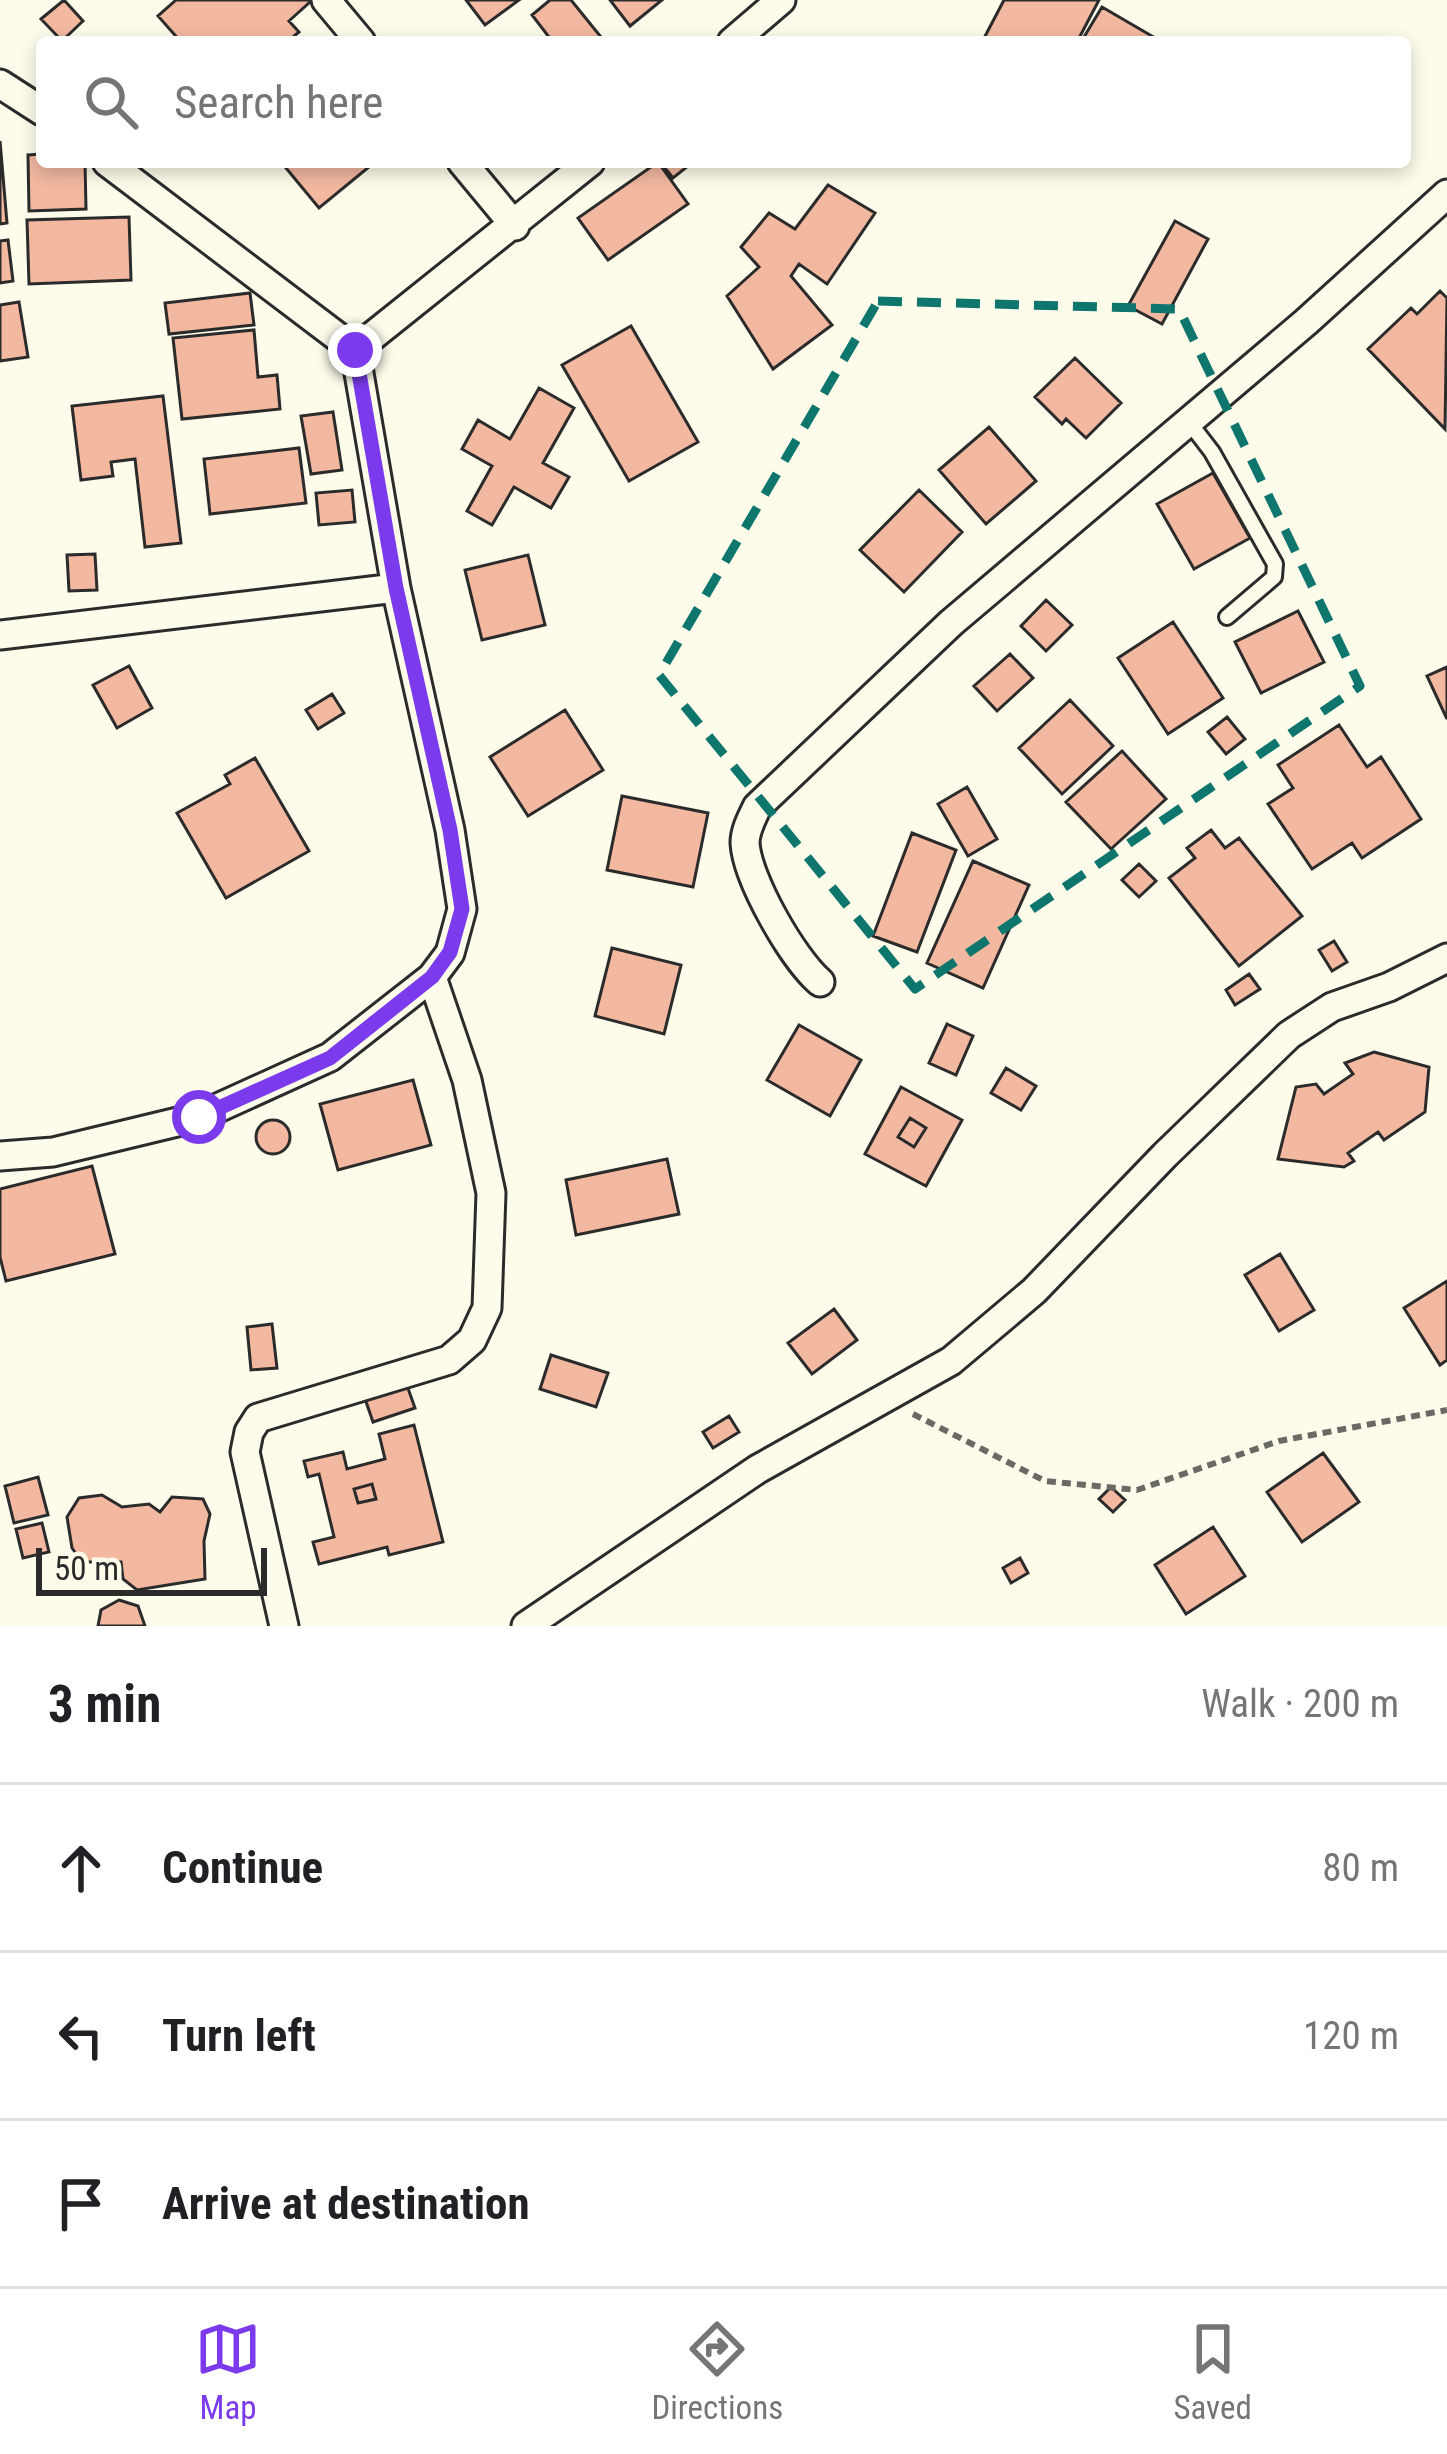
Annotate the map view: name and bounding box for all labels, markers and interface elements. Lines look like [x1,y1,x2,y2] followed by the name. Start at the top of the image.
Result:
[36,36,1411,168] search box
[78,69,144,135] icon: search
[174,76,383,129] text: Search here
[328,323,382,377] route end
[172,1090,226,1144] route start
[36,1542,267,1595] scale bar
[54,1549,119,1588] text: 50 m
[48,1675,161,1734] text: 3 min
[1201,1681,1399,1727] text: Walk · 200 m
[48,1835,114,1901] icon: ahead
[162,1841,323,1894] text: Continue
[1322,1845,1399,1891] text: 80 m
[48,2003,114,2069] icon: left
[162,2009,316,2062] text: Turn left
[1303,2013,1399,2059] text: 120 m
[48,2171,114,2237] icon: arrive
[162,2177,530,2230] text: Arrive at destination
[195,2316,261,2427] tab: Map
[651,2316,783,2427] tab: Directions
[1173,2316,1252,2427] tab: Saved

